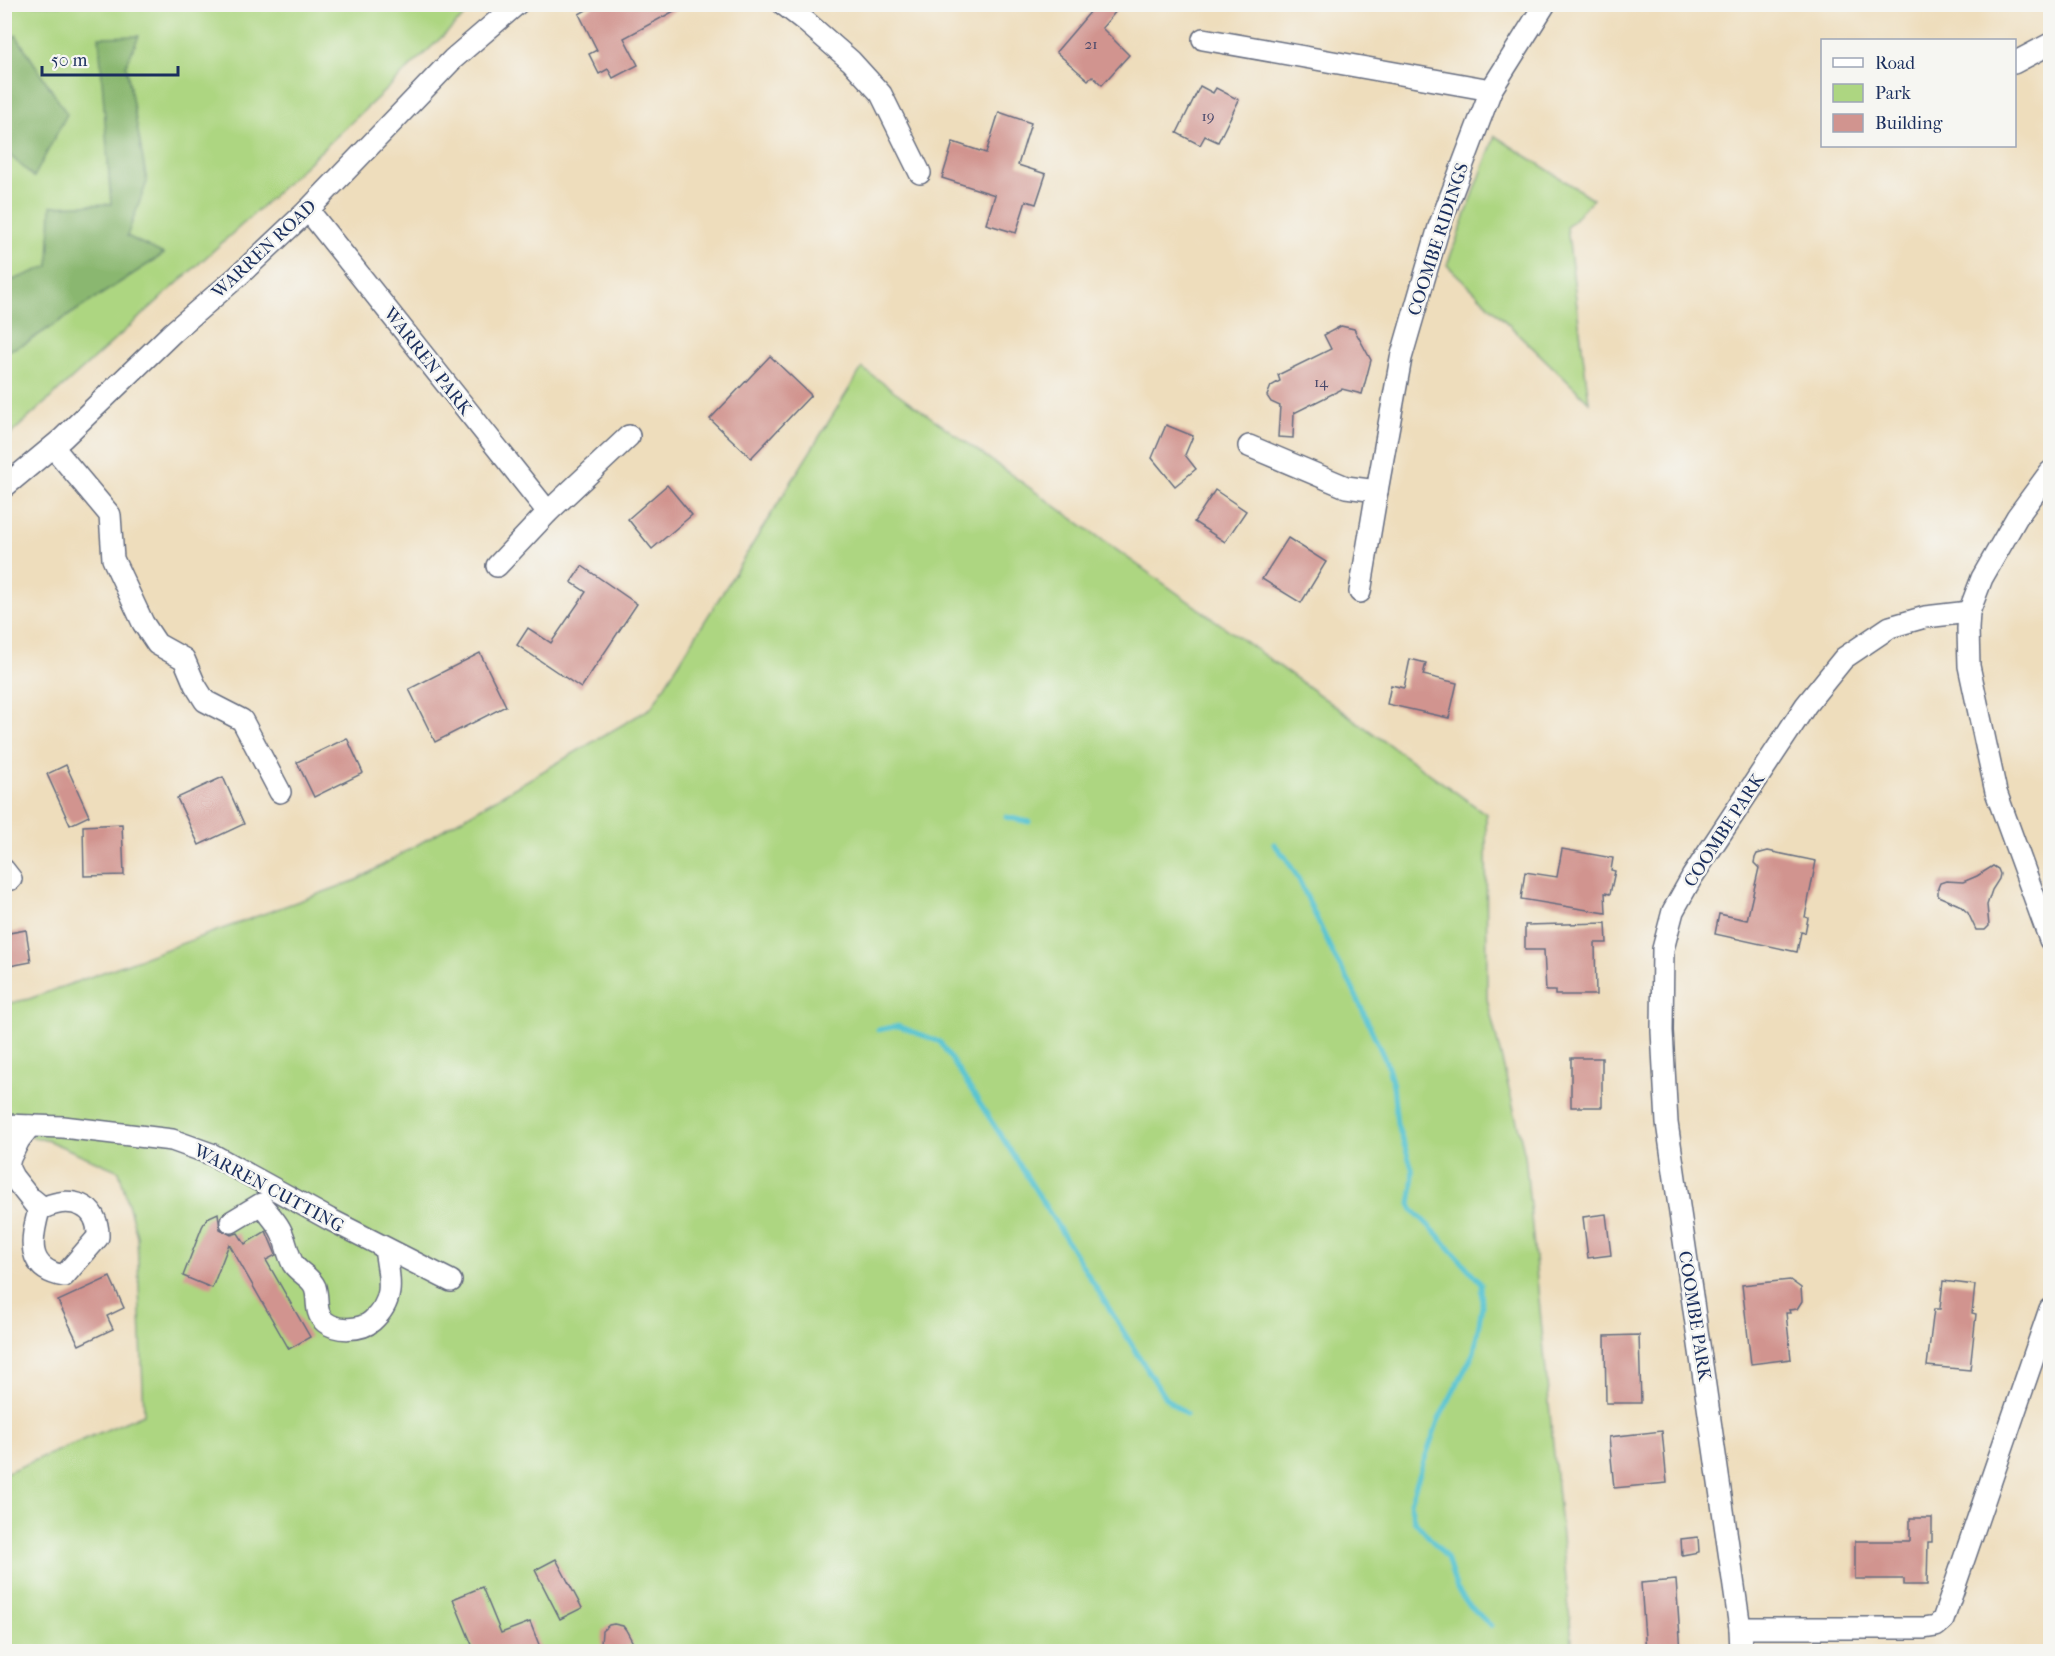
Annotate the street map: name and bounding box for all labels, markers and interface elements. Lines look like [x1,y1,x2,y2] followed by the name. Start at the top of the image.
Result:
[1084,35,1098,53] house number: 21
[42,39,178,77] scale bar
[1821,39,2016,147] legend
[51,50,88,71] text: 50 m
[1875,53,1915,74] text: Road
[1875,83,1912,104] text: Park
[1201,107,1215,125] house number: 19
[1875,113,1943,134] text: Building
[1404,160,1473,318] street label: COOMBE RIDINGS
[207,196,321,304] street label: WARREN ROAD
[378,303,477,420] street label: WARREN PARK
[1314,373,1329,391] house number: 14
[1680,769,1769,891] street label: COOMBE PARK
[189,1140,347,1237] street label: WARREN CUTTING
[1674,1250,1715,1383] street label: COOMBE PARK

